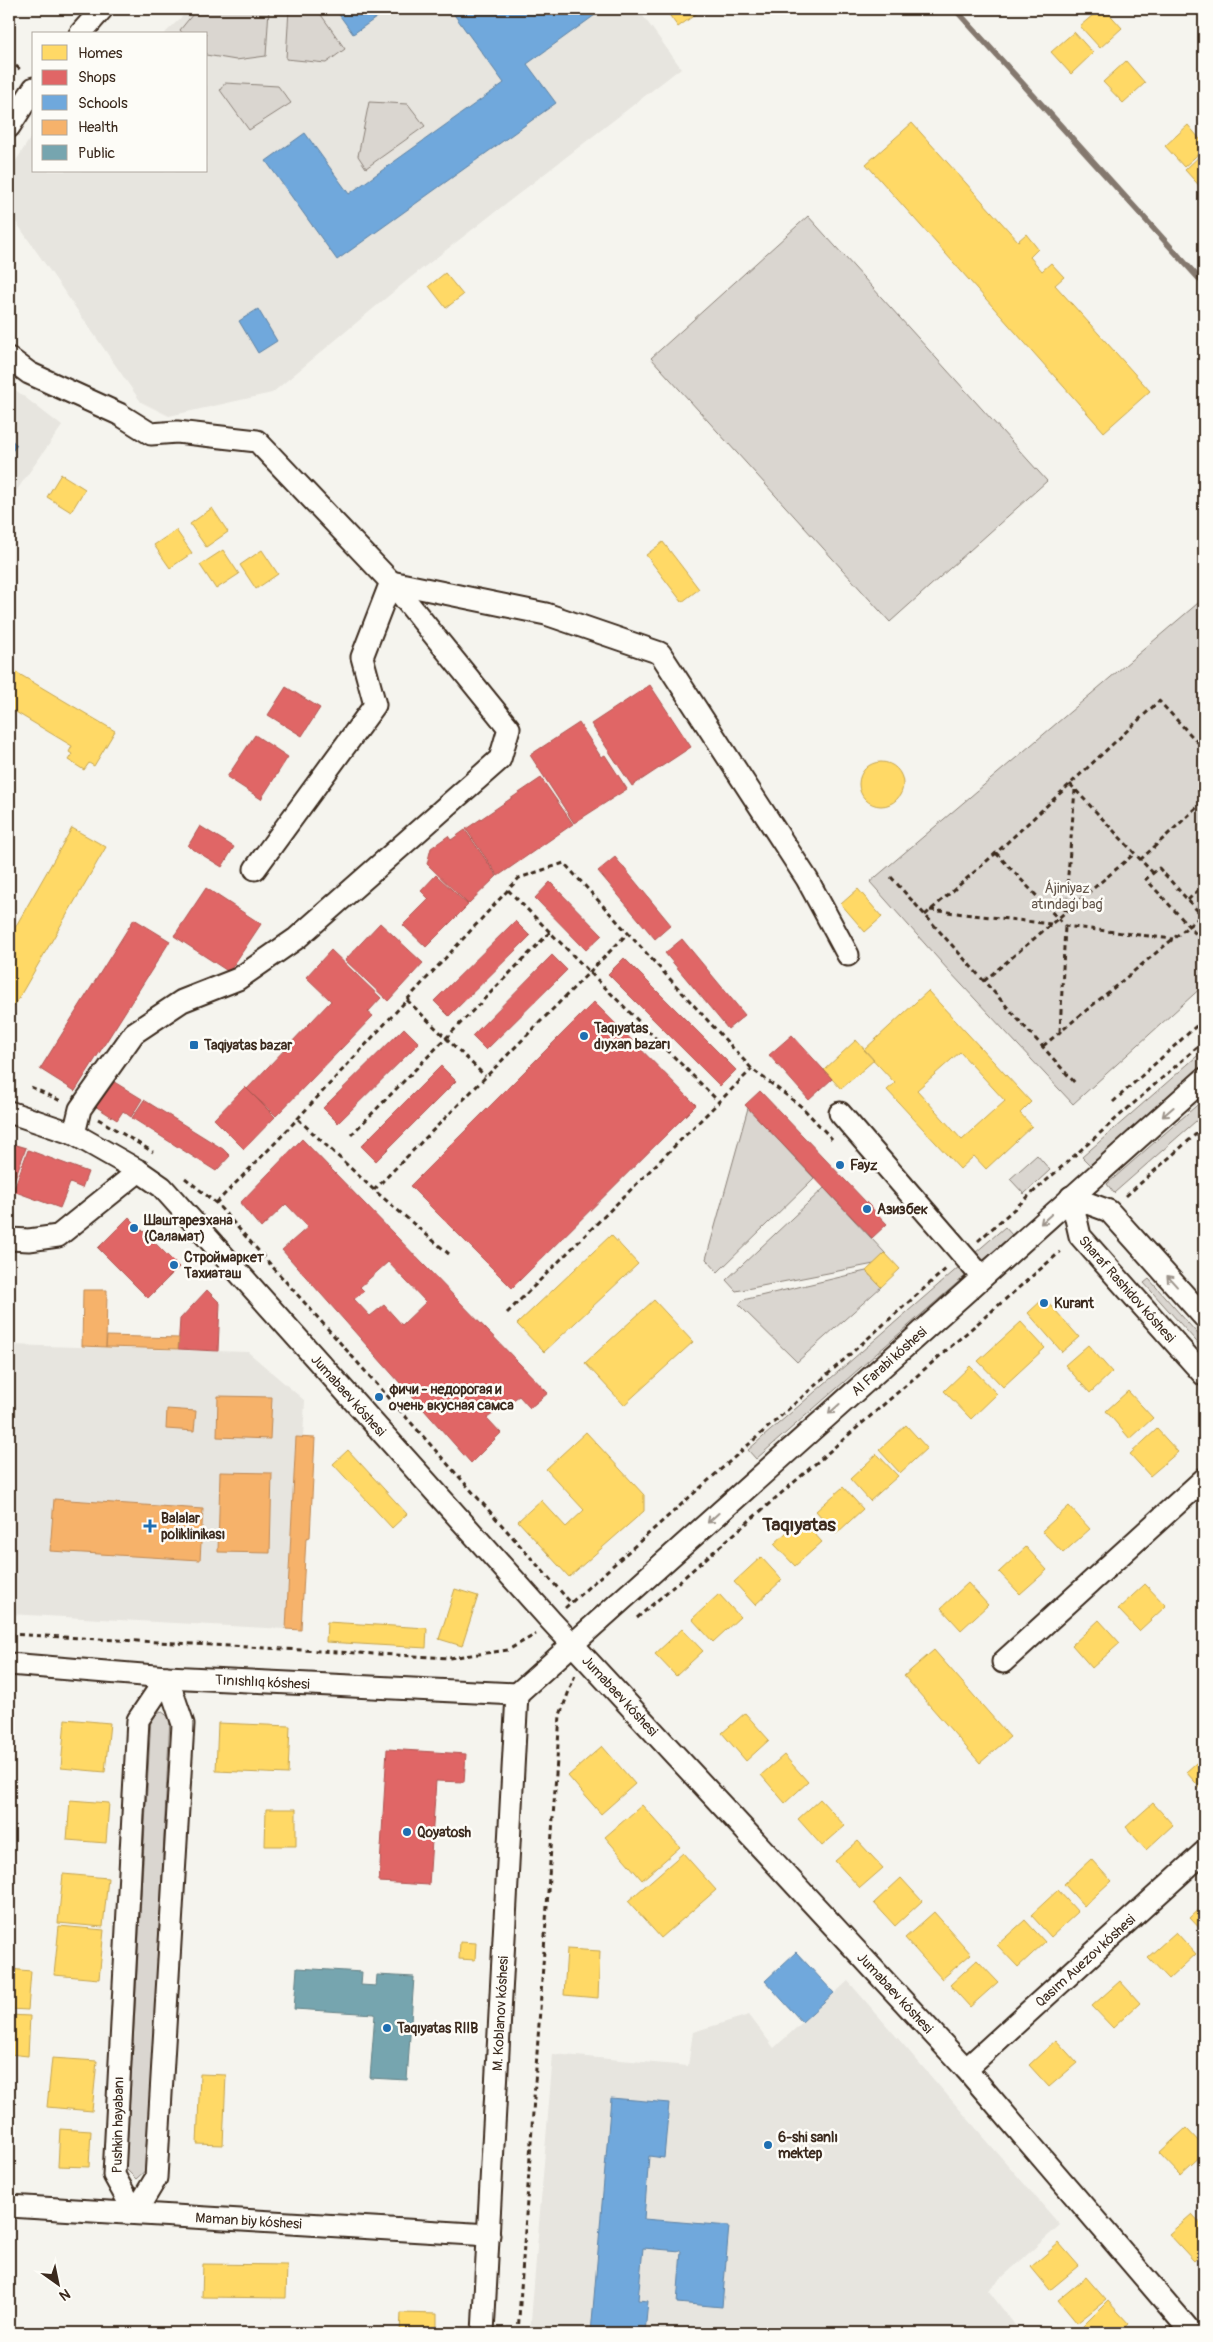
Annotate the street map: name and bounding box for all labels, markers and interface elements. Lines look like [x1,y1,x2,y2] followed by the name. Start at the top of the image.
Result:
[32,32,208,172] legend
[78,44,123,63] text: Homes
[78,68,116,87] text: Shops
[78,94,128,113] text: Schools
[78,118,118,137] text: Health
[78,144,115,163] text: Public
[1031,879,1103,913] park label: Ájiniyaz atındaǵı baǵ
[593,1020,671,1053] place label: Taqıyatas dıyxan bazarı
[578,1030,590,1042] marker: Taqıyatas dıyxan bazarı
[203,1037,293,1054] place label: Taqiyatas bazar
[188,1039,200,1051] marker: Taqiyatas bazar
[1161,1106,1174,1117] one-way arrow
[850,1157,878,1174] place label: Fayz
[834,1159,846,1171] marker: Fayz
[877,1201,928,1218] place label: Азизбек
[861,1203,873,1215] marker: Азизбек
[143,1212,233,1245] place label: Шаштарезхана (Саламат)
[1040,1213,1053,1225] one-way arrow
[128,1222,140,1234] marker: Шаштарезхана (Саламат)
[1075,1232,1180,1346] street label: Sharaf Rashidov kóshesi
[183,1249,265,1282] place label: Строймаркет Тахиаташ
[168,1259,180,1271] marker: Строймаркет Тахиаташ
[1166,1275,1178,1288] one-way arrow
[1054,1295,1094,1312] place label: Kurant
[1038,1297,1050,1309] marker: Kurant
[848,1323,930,1399] street label: Al Farabi kóshesi
[308,1351,390,1440] street label: Jumabaev kóshesi
[388,1381,514,1414] place label: фичи - недорогая и очень вкусная самса
[373,1391,385,1403] marker: фичи - недорогая и очень вкусная самса
[827,1403,840,1415] one-way arrow
[161,1510,225,1543] place label: Balalar poliklinikası
[706,1512,719,1523] one-way arrow
[761,1513,836,1537] district label: Taqıyatas
[143,1519,157,1533] marker: Balalar poliklinikası
[579,1652,662,1740] street label: Jumabaev kóshesi
[215,1671,311,1692] street label: Tınıshlıq kóshesi
[417,1824,472,1841] place label: Qoyatosh
[401,1826,413,1838] marker: Qoyatosh
[1031,1910,1139,2010] street label: Qasım Auezov kóshesi
[854,1949,937,2037] street label: Jumabaev kóshesi
[488,1955,512,2071] street label: M. Koblanov kóshesi
[396,2020,478,2037] place label: Taqıyatas RIIB
[381,2022,393,2034] marker: Taqıyatas RIIB
[109,2076,127,2174] street label: Pushkin hayabanı
[778,2129,838,2162] place label: 6-shi sanlı mektep
[762,2139,774,2151] marker: 6-shi sanlı mektep
[195,2209,303,2232] street label: Maman biy kóshesi
[32,2260,82,2310] north arrow
[56,2285,73,2304] text: N

